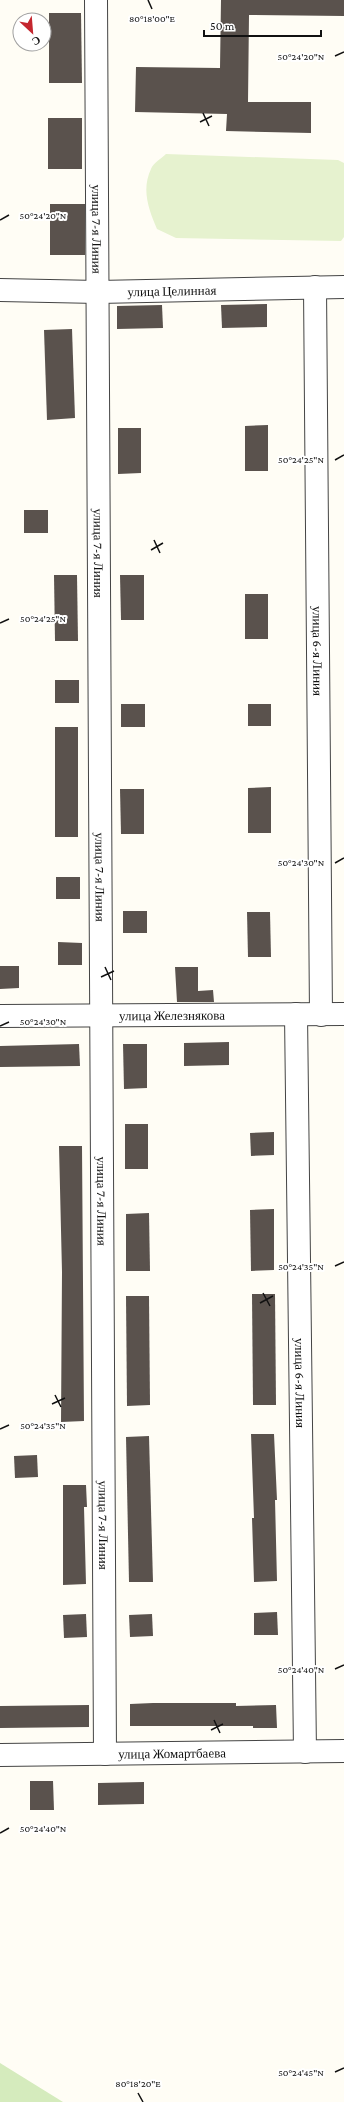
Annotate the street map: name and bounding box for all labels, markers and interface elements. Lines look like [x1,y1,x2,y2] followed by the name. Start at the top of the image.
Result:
[12,12,52,52] north arrow
[204,12,321,38] scale bar
[129,13,176,24] text: 80°18'00"E
[210,19,235,33] text: 50 m
[30,34,43,48] text: С
[278,51,325,62] text: 50°24'20"N
[89,184,104,274] street label: улица 7-я Линия
[20,210,67,221] text: 50°24'20"N
[127,283,217,299] street label: улица Целинная
[278,454,324,465] text: 50°24'25"N
[91,508,106,598] street label: улица 7-я Линия
[310,606,325,696] street label: улица 6-я Линия
[20,613,66,624] text: 50°24'25"N
[92,832,108,922] street label: улица 7-я Линия
[278,857,325,868] text: 50°24'30"N
[119,1008,225,1023] street label: улица Железнякова
[20,1016,67,1027] text: 50°24'30"N
[94,1156,109,1246] street label: улица 7-я Линия
[278,1261,324,1272] text: 50°24'35"N
[292,1338,308,1428] street label: улица 6-я Линия
[20,1420,66,1431] text: 50°24'35"N
[96,1480,111,1570] street label: улица 7-я Линия
[278,1664,325,1675] text: 50°24'40"N
[118,1745,226,1762] street label: улица Жомартбаева
[20,1823,67,1834] text: 50°24'40"N
[278,2067,324,2078] text: 50°24'45"N
[115,2078,161,2089] text: 80°18'20"E

